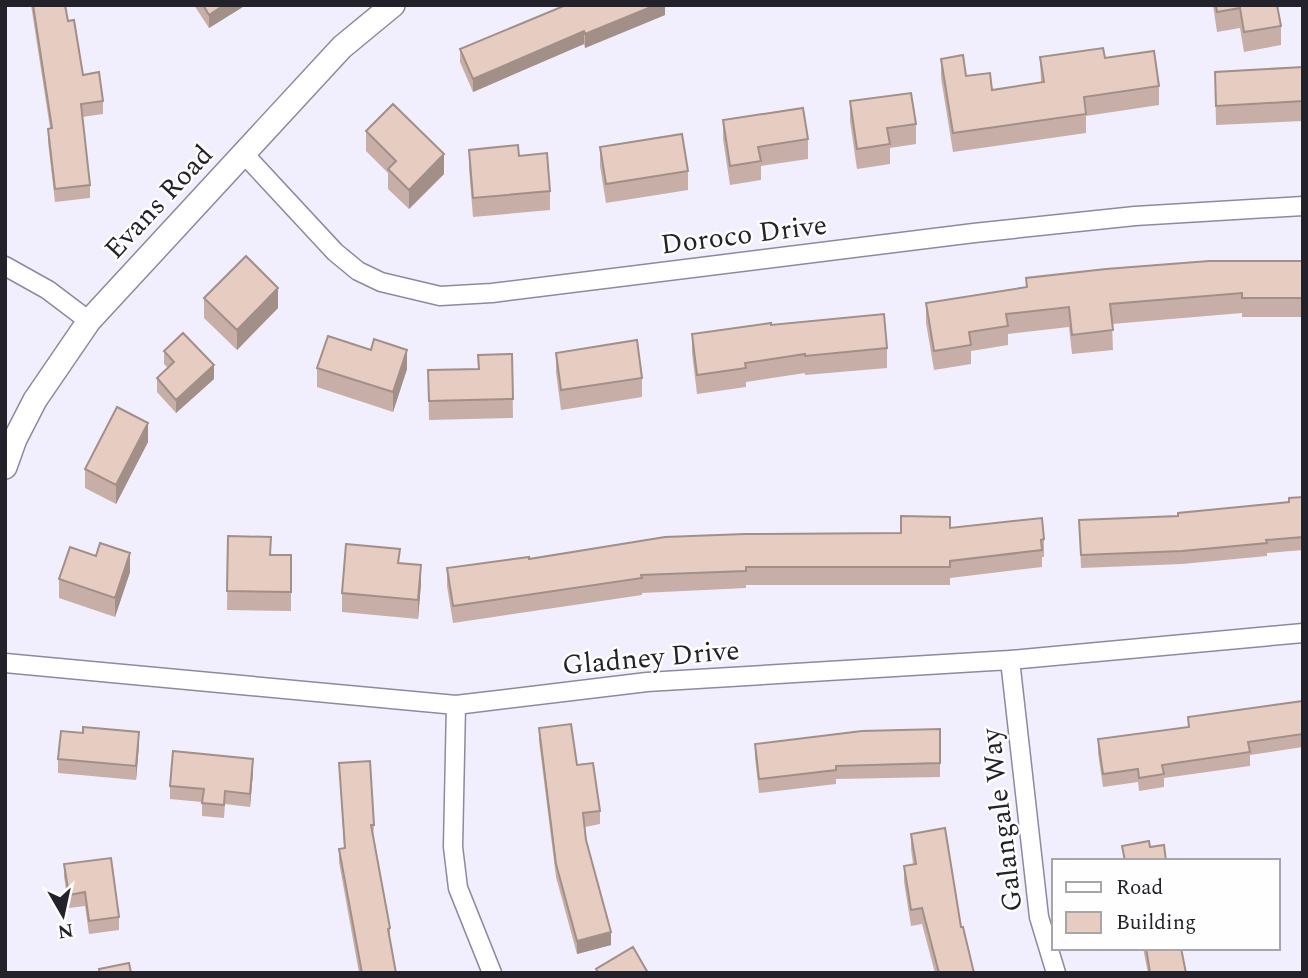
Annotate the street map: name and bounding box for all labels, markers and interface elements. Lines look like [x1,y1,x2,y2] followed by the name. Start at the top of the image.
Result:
[94,135,224,269] street label: Evans Road
[658,203,830,267] street label: Doroco Drive
[560,629,742,687] street label: Gladney Drive
[969,724,1035,914] street label: Galangale Way
[1052,859,1280,950] legend
[1116,872,1163,904] text: Road
[28,880,98,950] north arrow
[1116,907,1196,939] text: Building
[55,915,75,946] text: N

